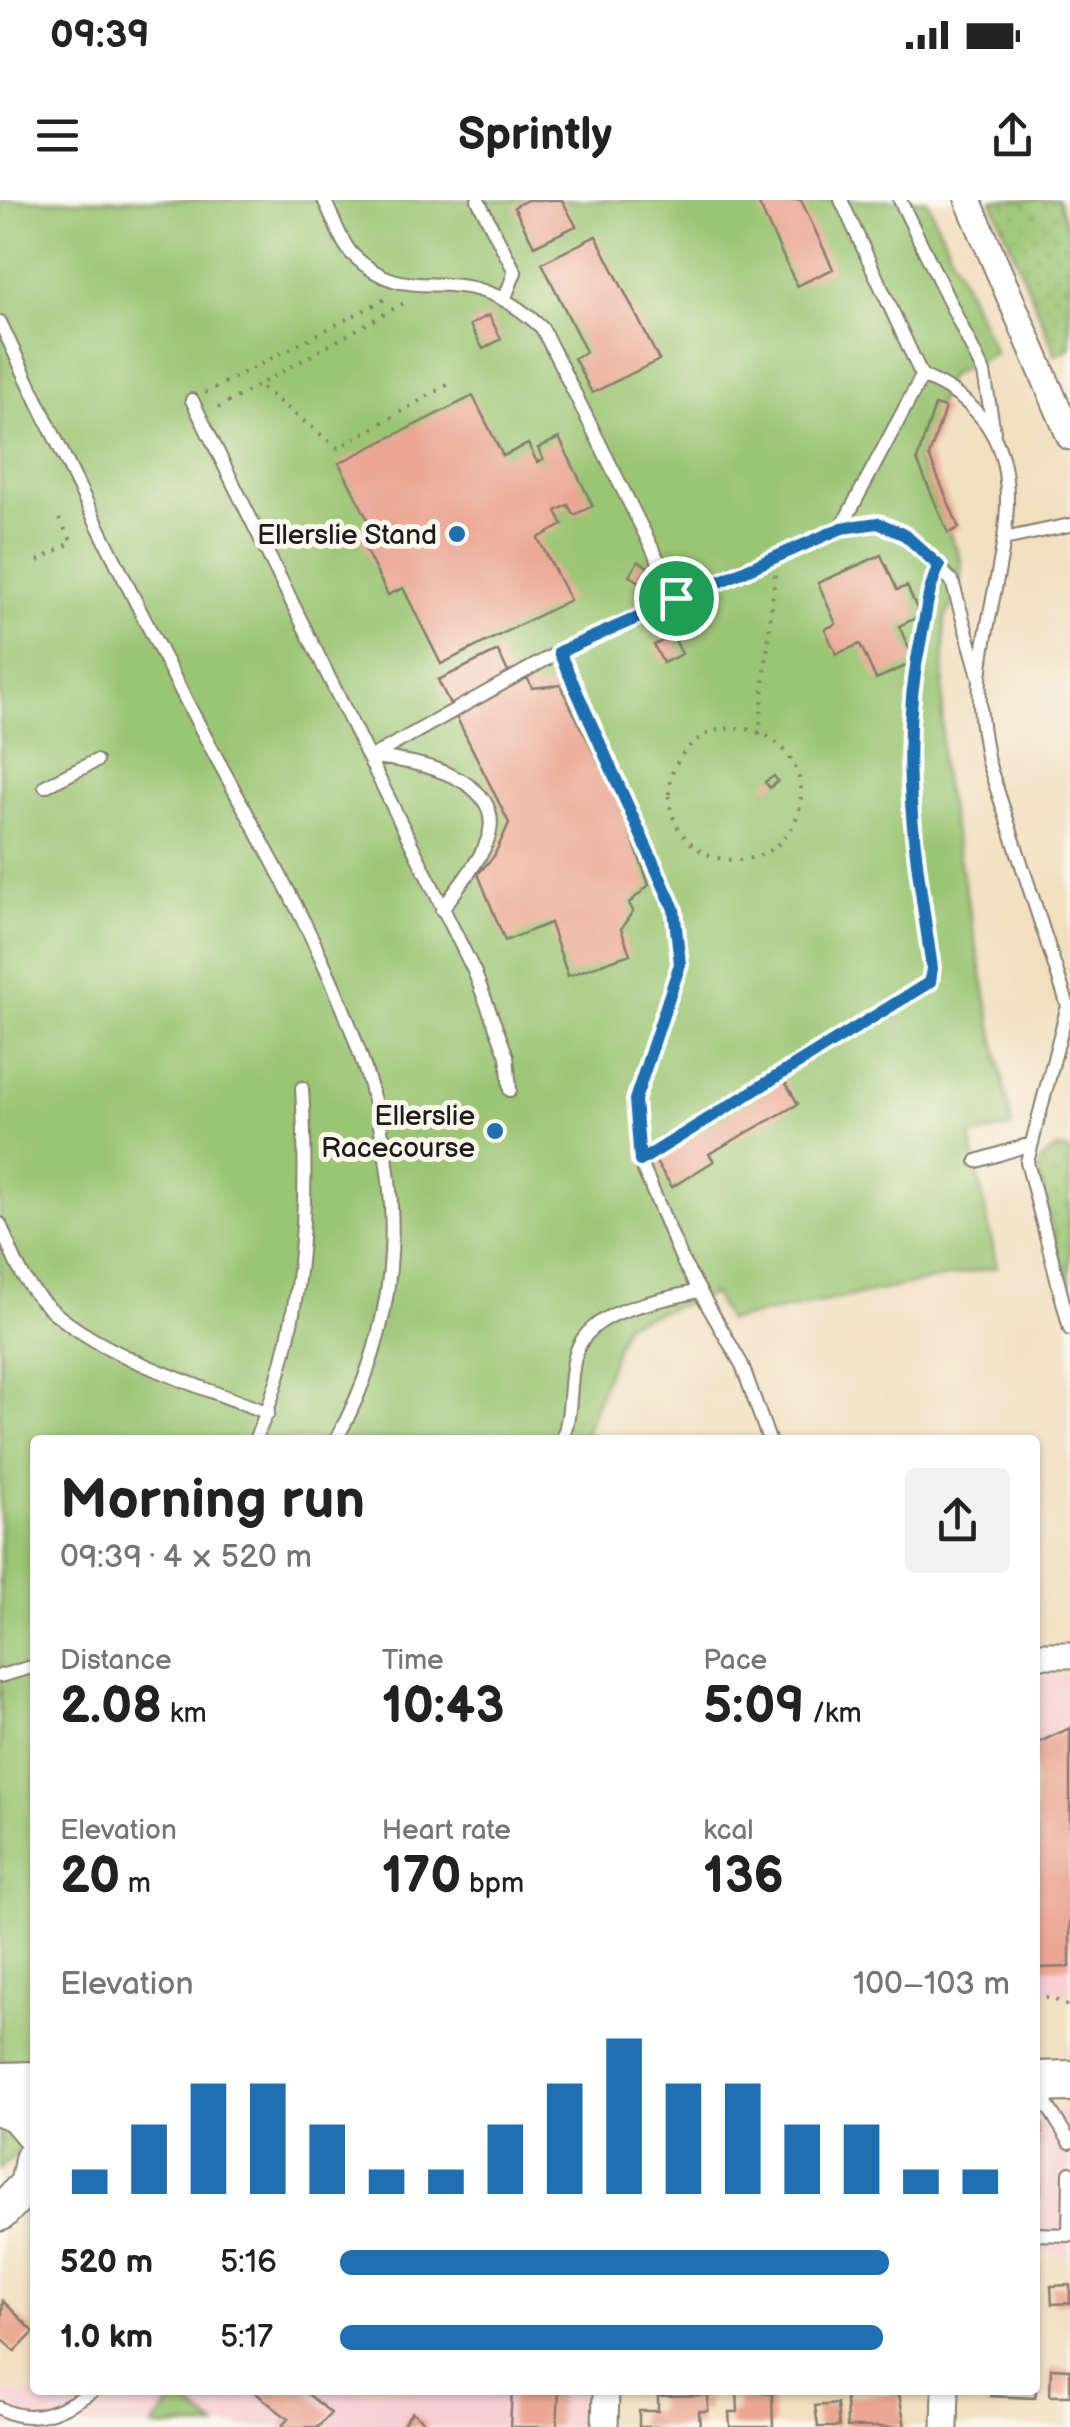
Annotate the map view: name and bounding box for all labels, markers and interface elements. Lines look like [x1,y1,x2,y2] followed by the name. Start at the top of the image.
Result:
[50,13,150,58] text: 09:39
[30,108,85,163] icon: menu
[458,108,612,163] text: Sprintly
[985,108,1040,163] icon: share
[257,519,437,552] place label: Ellerslie Stand
[446,523,468,545] marker: Ellerslie Stand
[634,556,719,641] pin
[649,571,704,626] icon: arrive
[321,1100,475,1165] place label: Ellerslie Racecourse
[484,1120,506,1142] marker: Ellerslie Racecourse
[60,1467,365,1534] text: Morning run
[905,1468,1010,1573] button: share
[60,1538,312,1577] text: 09:39 · 4 × 520 m
[60,1644,172,1677] text: Distance
[382,1644,444,1677] text: Time
[703,1644,767,1677] text: Pace
[60,1677,162,1737] text: 2.08
[382,1677,505,1737] text: 10:43
[703,1677,805,1737] text: 5:09
[162,1697,207,1730] text: km
[805,1697,862,1730] text: /km
[60,1814,177,1847] text: Elevation
[382,1814,511,1847] text: Heart rate
[703,1814,754,1847] text: kcal
[60,1847,120,1907] text: 20
[382,1847,461,1907] text: 170
[703,1847,784,1907] text: 136
[120,1867,151,1900] text: m
[461,1867,524,1900] text: bpm
[60,1965,193,2004] text: Elevation
[853,1965,1010,2004] text: 100–103 m
[60,2243,153,2282] text: 520 m
[220,2243,277,2282] text: 5:16
[60,2318,153,2357] text: 1.0 km
[220,2318,273,2357] text: 5:17

